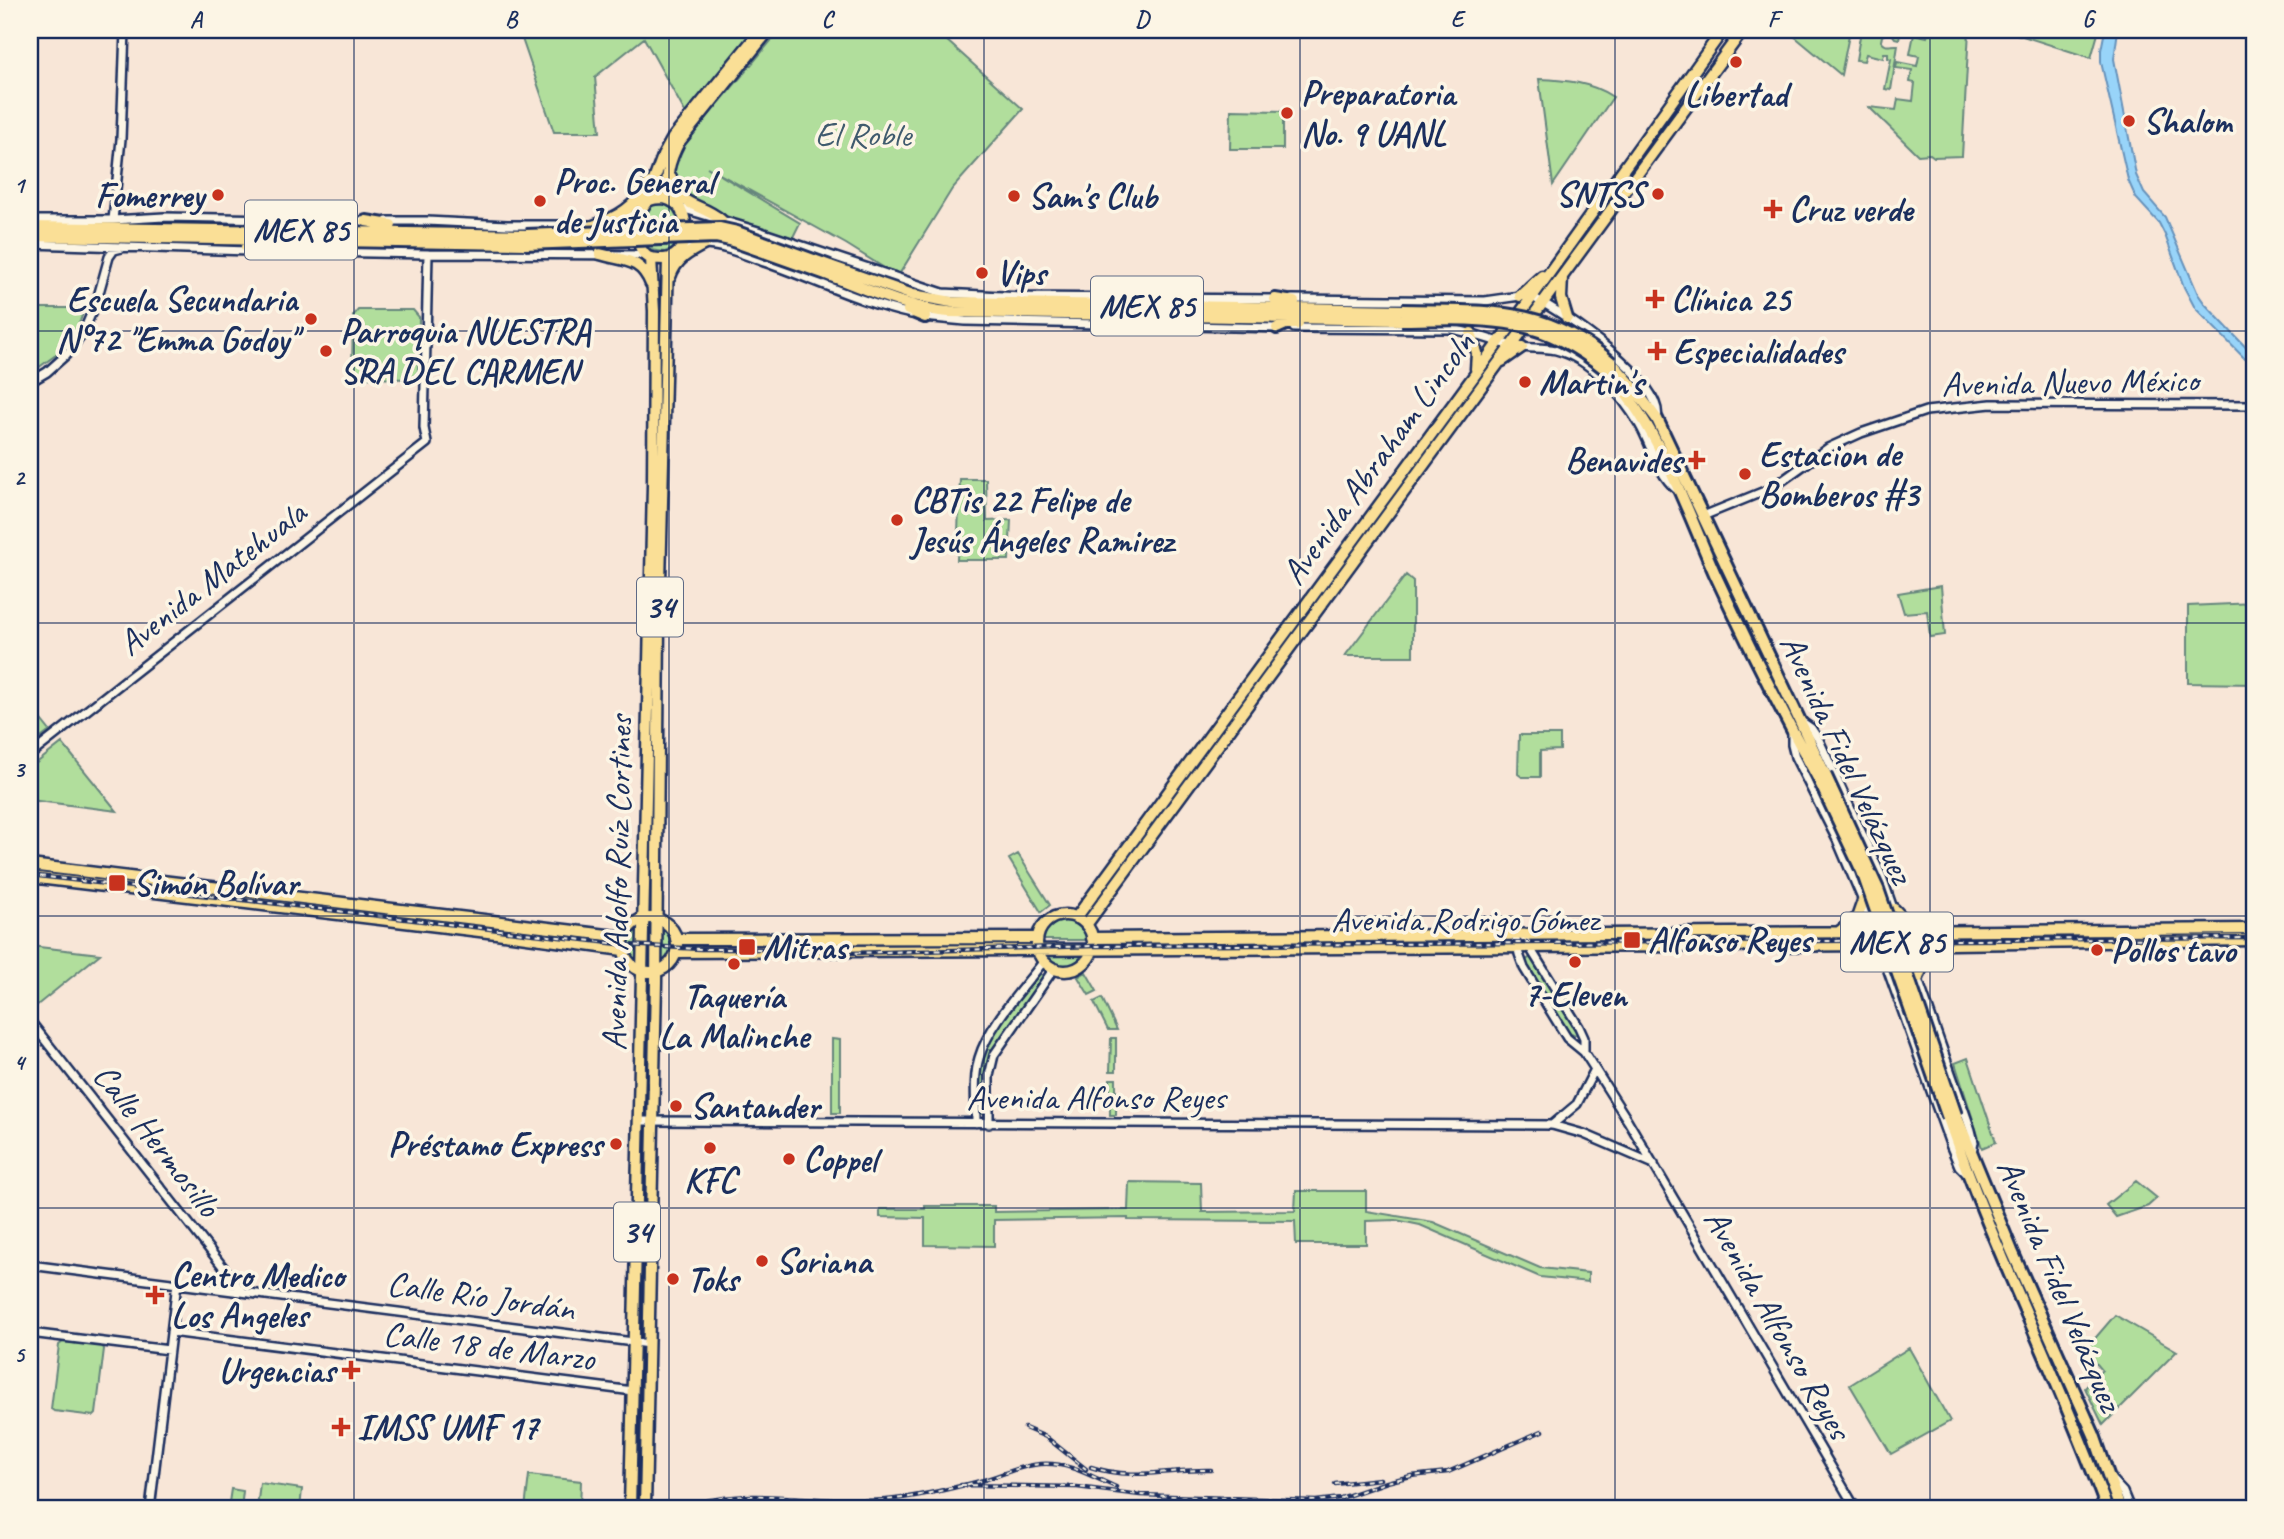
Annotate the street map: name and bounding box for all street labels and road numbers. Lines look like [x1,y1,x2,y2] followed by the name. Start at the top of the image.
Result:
[245,200,357,260] road number: MEX 85
[1091,276,1203,336] road number: MEX 85
[1271,322,1485,593] street label: Avenida Abraham Lincoln
[1941,357,2203,407] street label: Avenida Nuevo México
[109,489,317,666] street label: Avenida Matehuala
[637,578,683,636] road number: 34
[1770,627,1925,893] street label: Avenida Fidel Velázquez
[592,712,642,1051] street label: Avenida Adolfo Ruíz Cortines
[1331,897,1602,942] street label: Avenida Rodrigo Gómez
[1841,912,1953,972] road number: MEX 85
[83,1054,232,1227] street label: Calle Hermosillo
[967,1075,1228,1120] street label: Avenida Alfonso Reyes
[1987,1152,2134,1420] street label: Avenida Fidel Velázquez
[1694,1201,1864,1450] street label: Avenida Alfonso Reyes
[614,1202,660,1262] road number: 34
[384,1261,579,1332] street label: Calle Río Jordán
[381,1311,599,1381] street label: Calle 18 de Marzo

